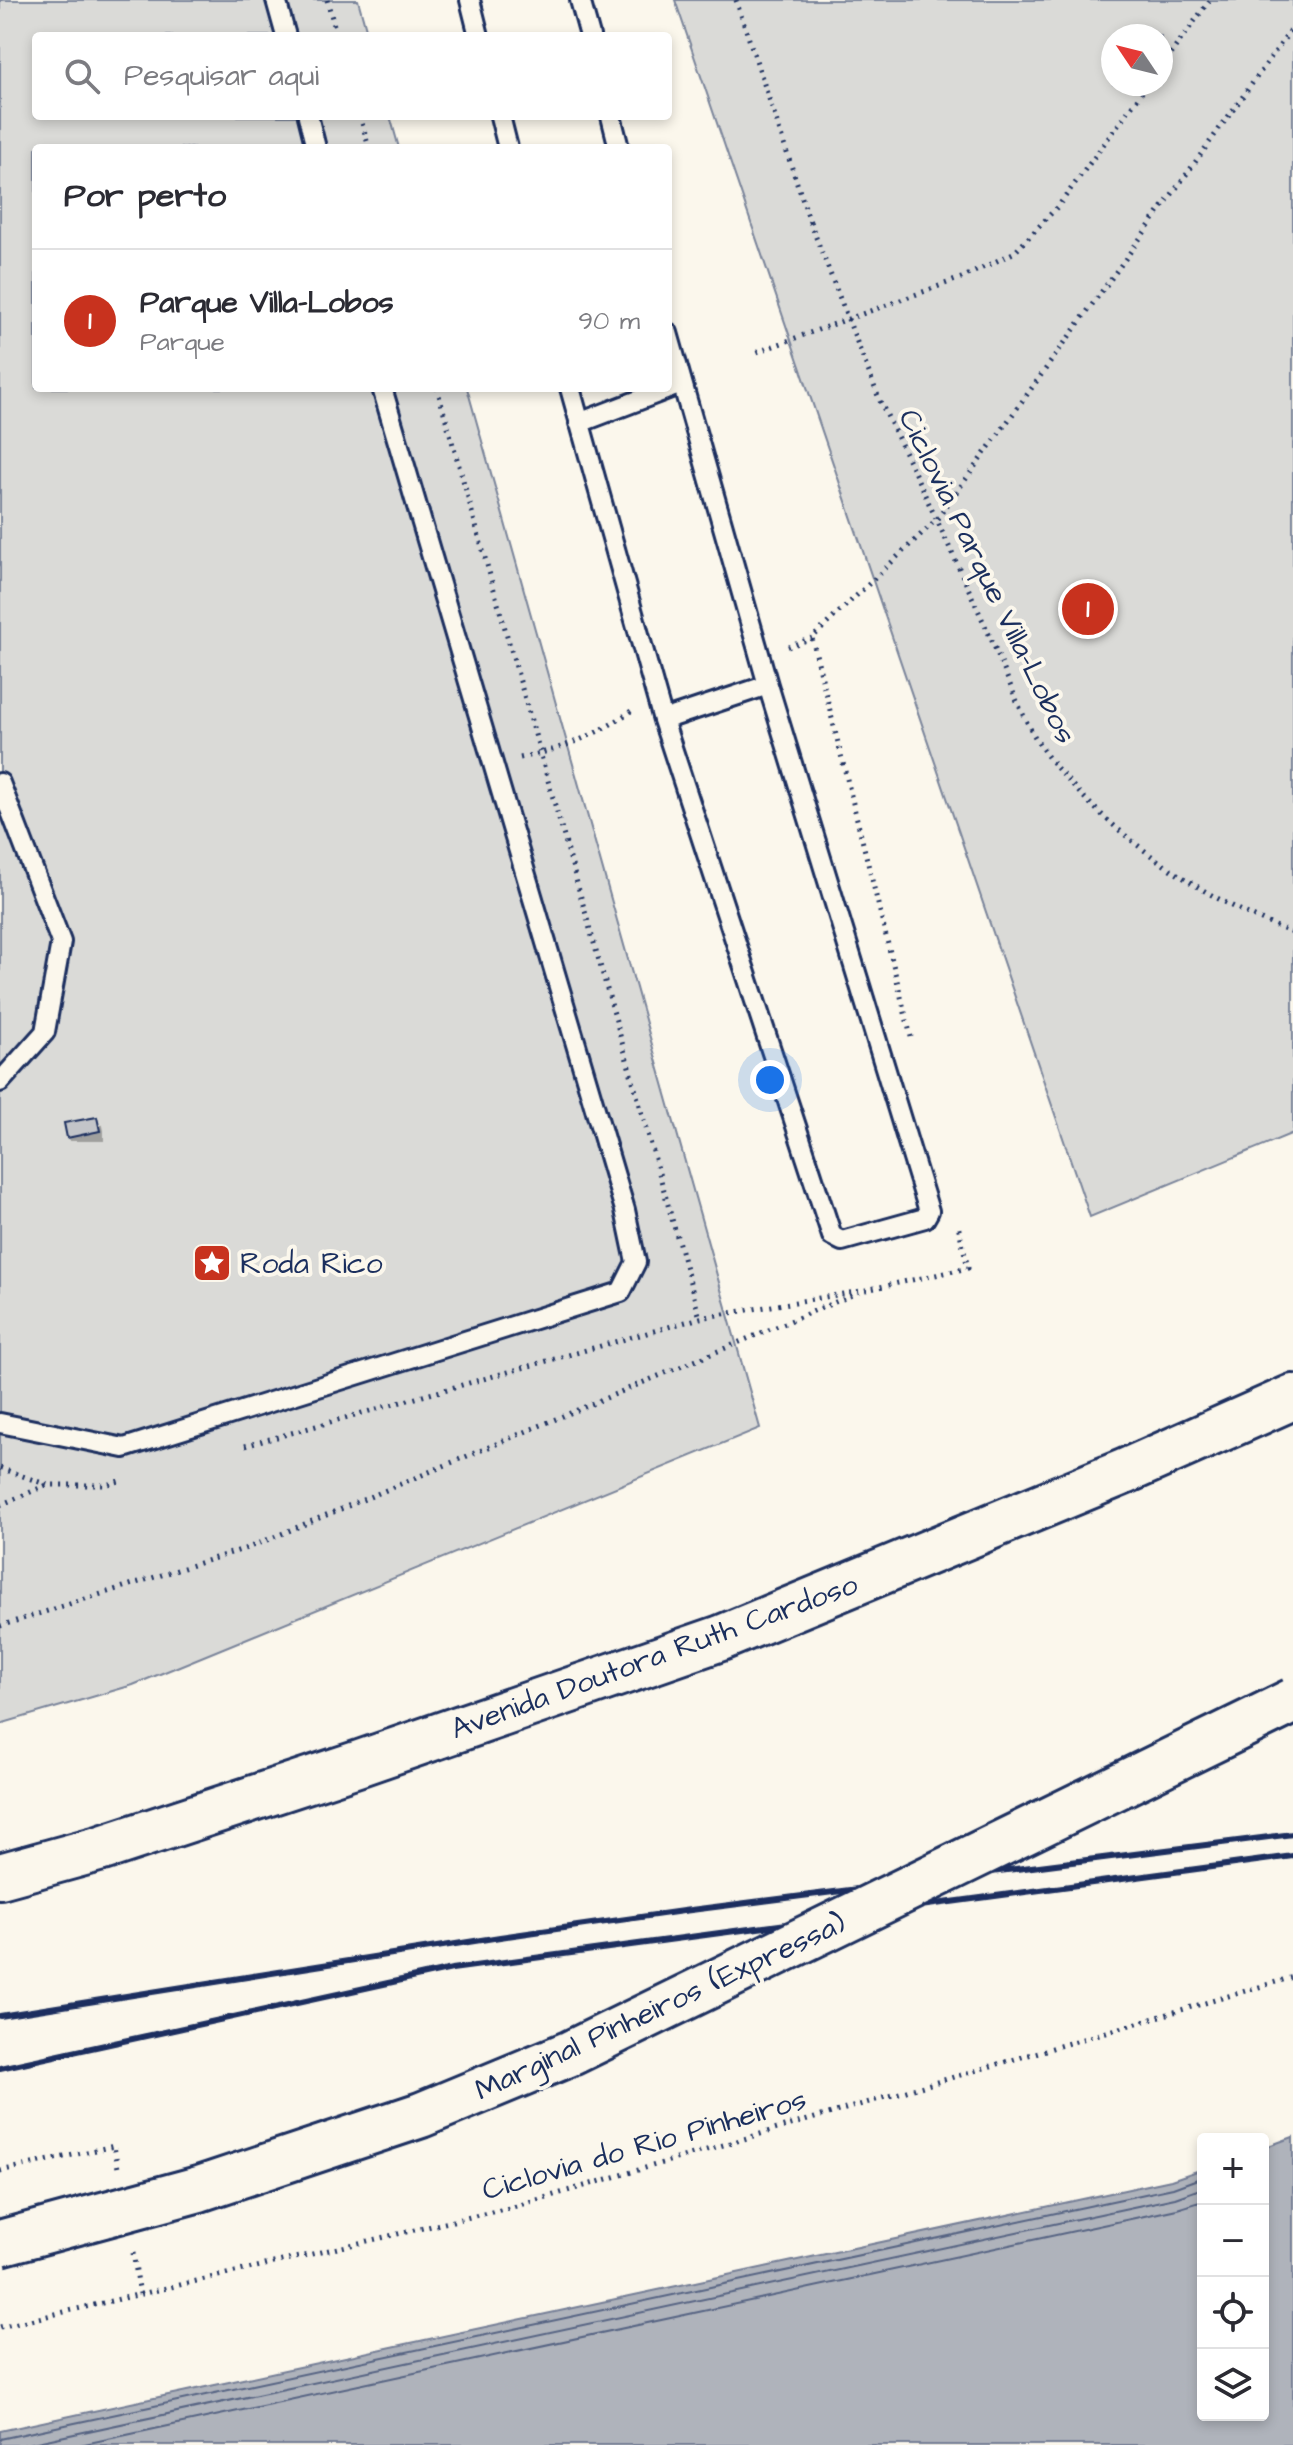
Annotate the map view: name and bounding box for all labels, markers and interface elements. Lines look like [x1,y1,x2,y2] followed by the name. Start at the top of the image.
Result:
[1101,24,1173,96] north arrow
[32,32,672,120] search box
[60,54,104,98] icon: search
[124,55,319,97] text: Pesquisar aqui
[64,172,226,220] text: Por perto
[140,282,394,324] text: Parque Villa-Lobos
[88,303,92,339] text: 1
[578,303,640,339] text: 90 m
[140,324,225,360] text: Parque
[888,402,1086,751] street label: Ciclovia Parque Villa-Lobos
[1062,579,1114,639] pin: 1
[750,1060,790,1100] your location
[191,1242,233,1284] place icon: Roda Rico
[240,1243,383,1285] place label: Roda Rico
[445,1564,864,1750] street label: Avenida Doutora Ruth Cardoso
[468,1902,853,2112] street label: Marginal Pinheiros (Expressa)
[477,2079,811,2211] street label: Ciclovia do Rio Pinheiros
[1197,2133,1269,2421] map controls
[1197,2133,1269,2205] button: +
[1197,2205,1269,2277] button: −
[1197,2277,1269,2349] button: locate
[1197,2349,1269,2421] button: layers

